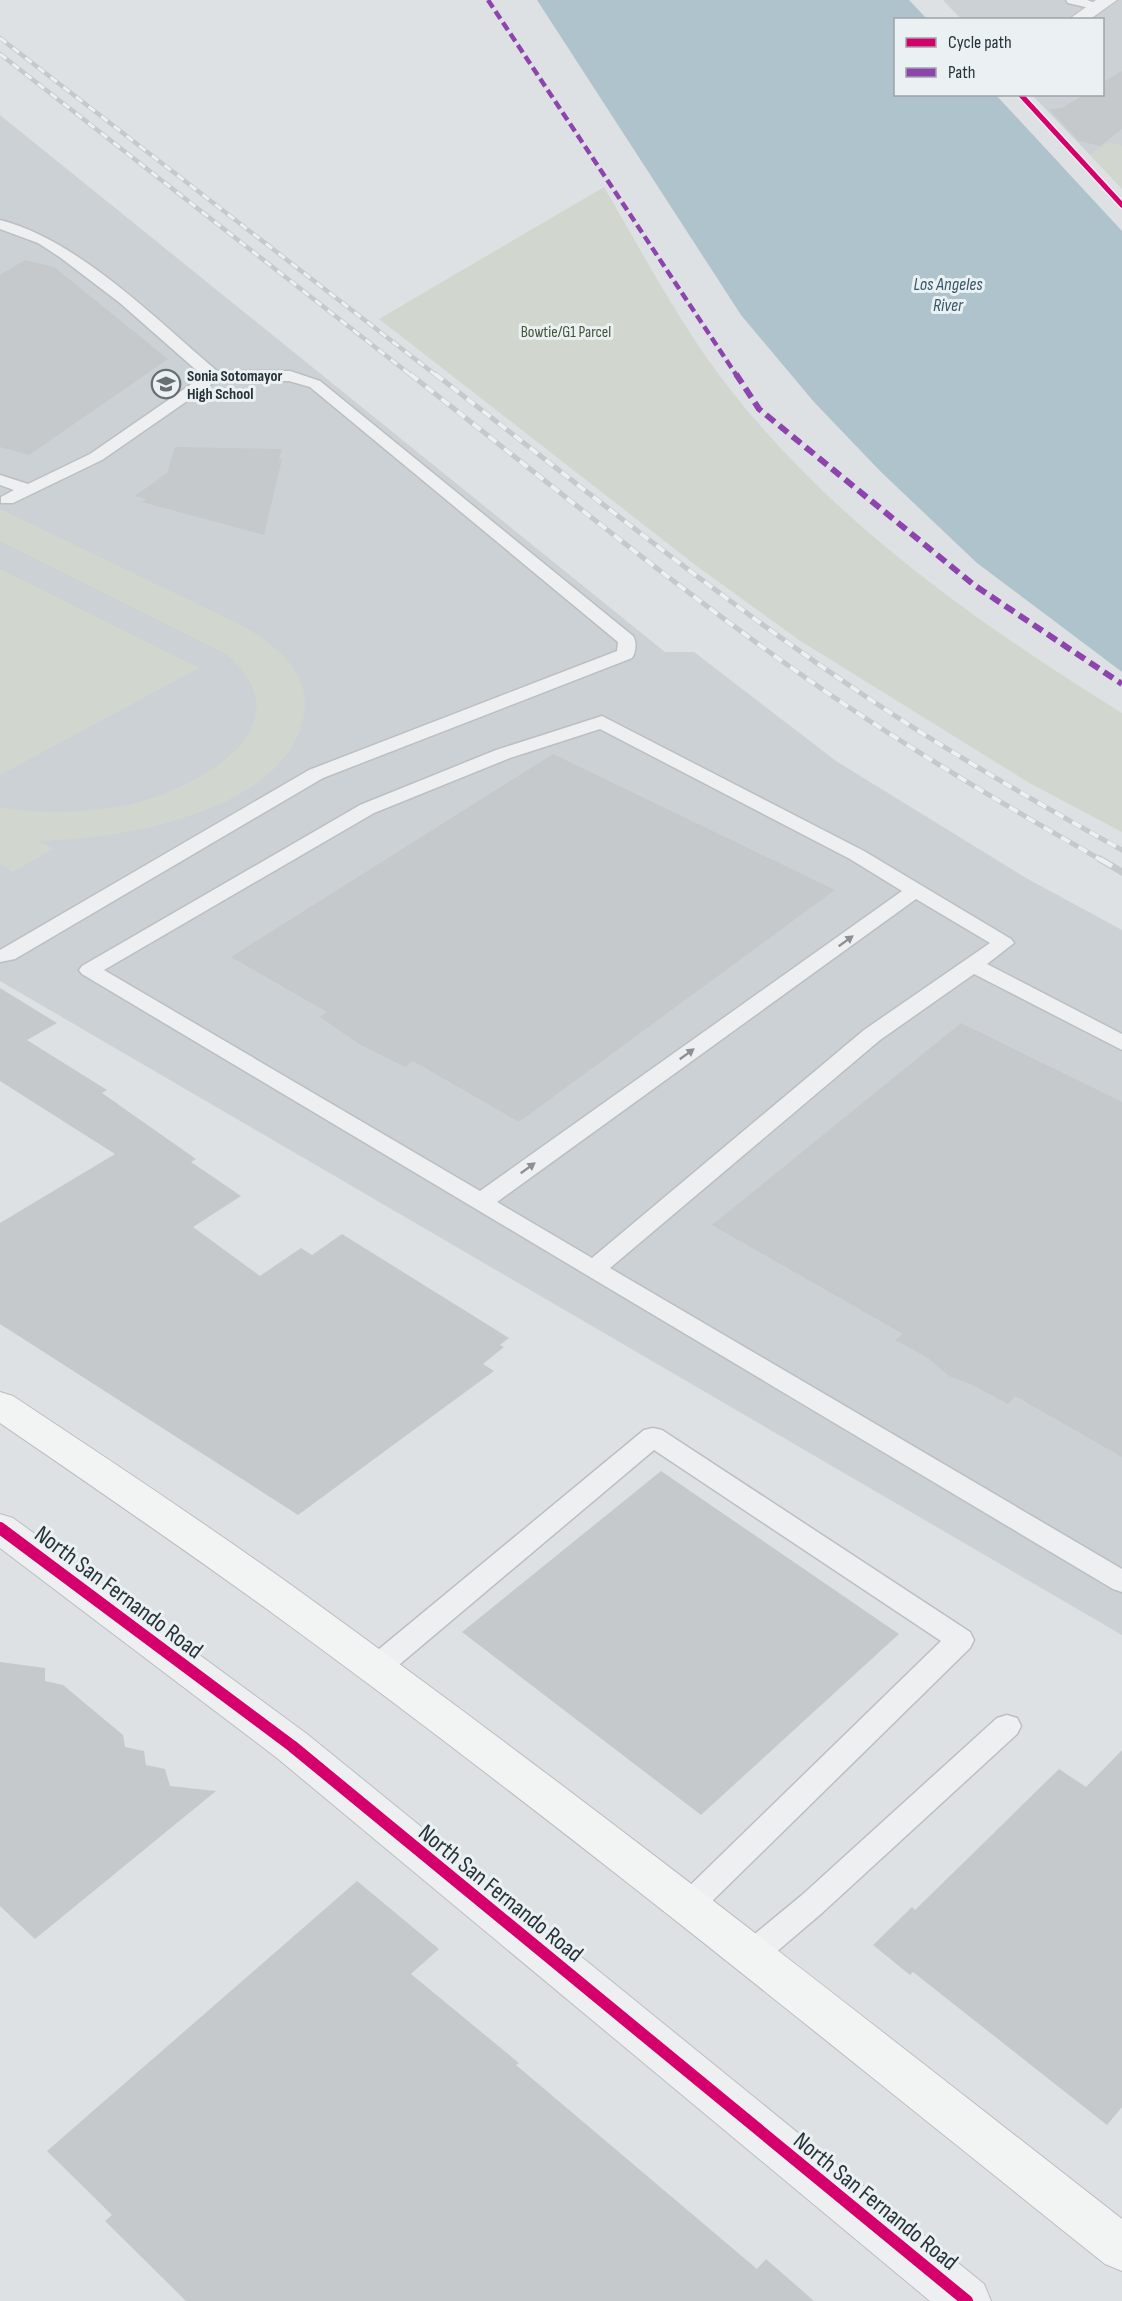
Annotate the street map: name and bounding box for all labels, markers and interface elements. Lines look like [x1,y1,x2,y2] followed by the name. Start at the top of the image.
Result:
[894,18,1104,96] legend
[948,32,1012,53] text: Cycle path
[948,62,976,83] text: Path
[913,274,983,316] water label: Los Angeles River
[521,323,611,342] park label: Bowtie/G1 Parcel
[187,367,282,404] place label: Sonia Sotomayor High School
[150,368,182,400] school or university icon: Sonia Sotomayor High School
[837,935,853,947] one-way arrow
[679,1048,695,1060] one-way arrow
[520,1162,536,1174] one-way arrow
[29,1520,209,1665] street label: North San Fernando Road
[413,1818,589,1969] street label: North San Fernando Road
[788,2126,964,2277] street label: North San Fernando Road

